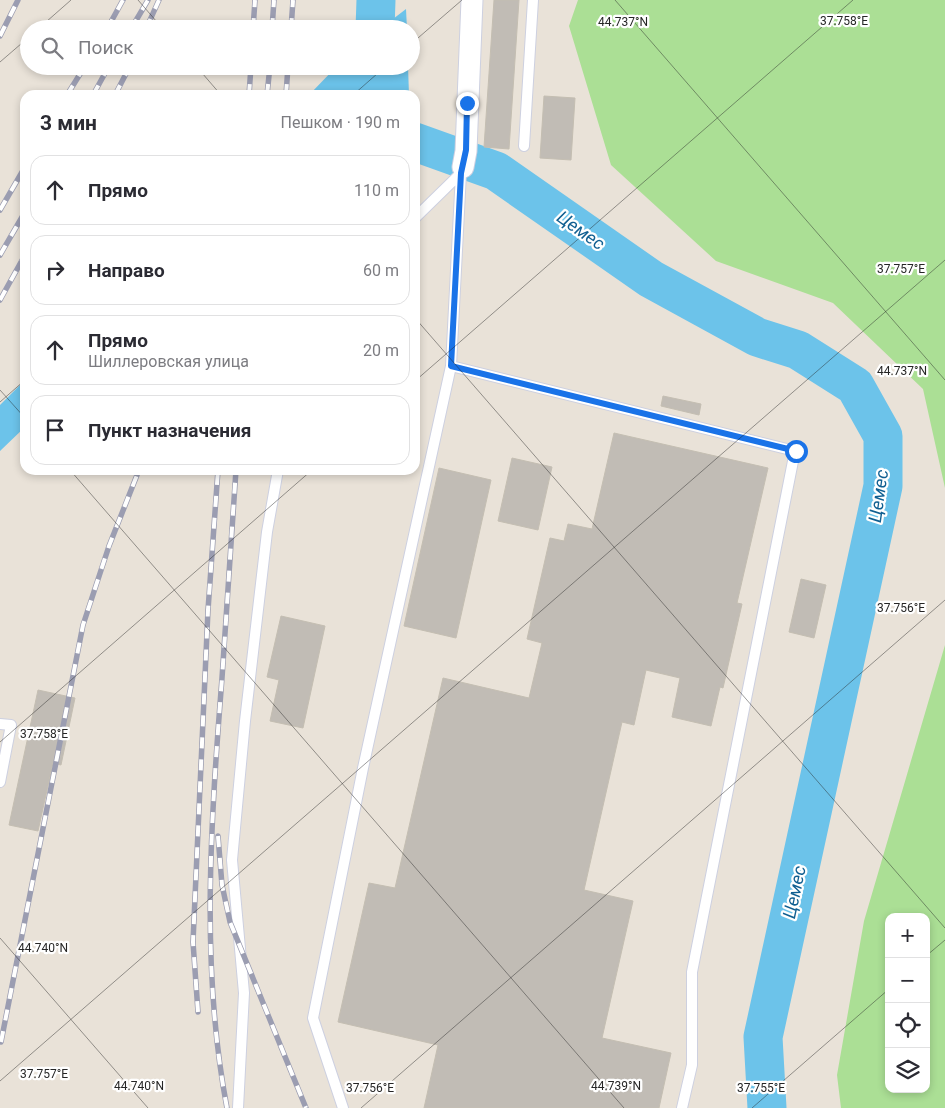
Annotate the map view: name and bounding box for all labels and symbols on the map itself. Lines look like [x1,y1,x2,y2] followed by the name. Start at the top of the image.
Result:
[820,14,868,28] text: 37.758°E
[598,15,648,29] text: 44.737°N
[456,92,479,115] route end
[553,206,609,254] water label: Цемес
[877,262,925,276] text: 37.757°E
[877,364,927,378] text: 44.737°N
[785,440,808,463] route start
[864,468,892,524] water label: Цемес
[877,601,925,615] text: 37.756°E
[20,727,68,741] text: 37.758°E
[778,864,810,920] water label: Цемес
[18,941,68,955] text: 44.740°N
[20,1067,68,1081] text: 37.757°E
[114,1079,164,1093] text: 44.740°N
[591,1079,641,1093] text: 44.739°N
[346,1081,394,1095] text: 37.756°E
[737,1081,785,1095] text: 37.755°E

